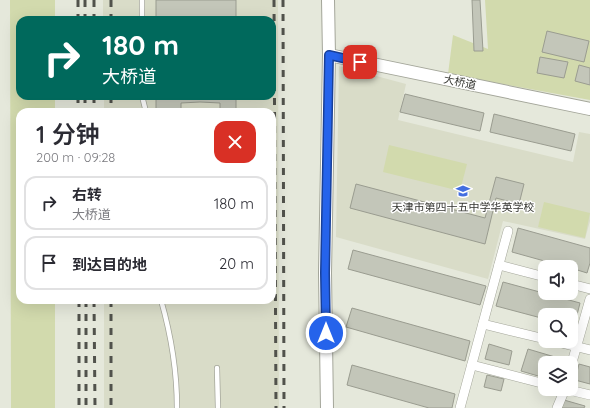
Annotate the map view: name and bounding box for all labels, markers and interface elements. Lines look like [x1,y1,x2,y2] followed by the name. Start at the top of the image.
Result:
[102,27,179,62] text: 180 m
[36,32,88,84] icon: right
[343,45,377,79] pin
[349,51,371,73] icon: arrive
[102,65,156,88] text: 大桥道
[442,72,478,92] street label: 大桥道
[36,119,100,149] text: 1 分钟
[214,121,256,163] button: close
[36,149,115,165] text: 200 m · 09:28
[455,183,471,199] school or university icon: 天津市第四十五中学华英学校
[72,185,102,204] text: 右转
[38,192,60,214] icon: right
[214,194,254,213] text: 180 m
[392,200,535,214] place label: 天津市第四十五中学华英学校
[72,206,111,222] text: 大桥道
[38,252,60,274] icon: arrive
[219,254,254,273] text: 20 m
[72,255,147,274] text: 到达目的地
[538,260,578,396] map controls
[538,260,578,300] button: sound
[538,308,578,348] button: search
[305,312,347,354] position arrow
[538,356,578,396] button: layers

